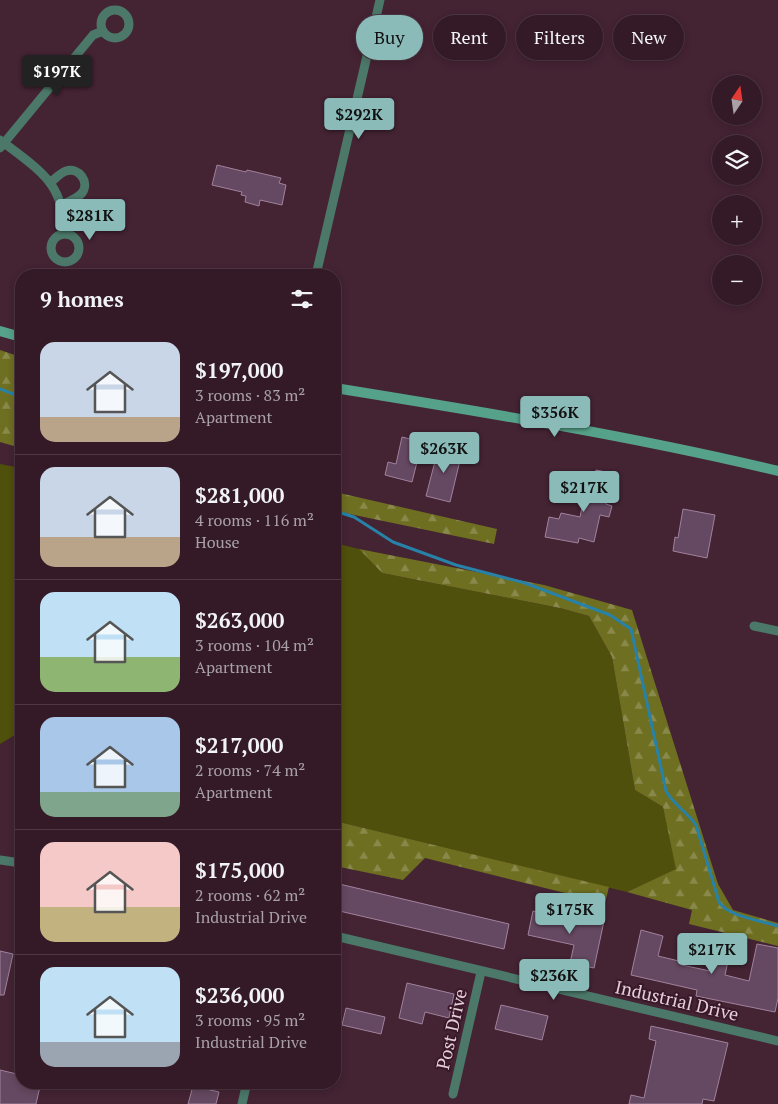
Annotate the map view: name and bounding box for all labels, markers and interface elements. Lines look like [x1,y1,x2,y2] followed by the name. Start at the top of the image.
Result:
[356,15,423,60] chip: Buy
[433,15,506,60] chip: Rent
[516,15,603,60] chip: Filters
[613,15,684,60] chip: New
[22,54,92,97] pin: $197K
[33,60,81,82] text: $197K
[712,75,762,125] north arrow
[712,75,762,305] map controls
[324,98,394,140] pin: $292K
[335,103,383,125] text: $292K
[712,135,762,185] button: layers
[712,195,762,245] button: +
[55,198,125,241] pin: $281K
[66,204,114,226] text: $281K
[712,255,762,305] button: −
[40,285,124,313] text: 9 homes
[288,285,316,313] icon: filters
[195,356,283,384] text: $197,000
[80,362,140,422] icon: home
[195,384,305,406] text: 3 rooms · 83 m²
[520,396,590,438] pin: $356K
[531,401,579,423] text: $356K
[195,406,272,428] text: Apartment
[409,432,479,474] pin: $263K
[420,437,468,459] text: $263K
[549,470,619,513] pin: $217K
[560,476,608,498] text: $217K
[195,481,284,509] text: $281,000
[80,487,140,547] icon: home
[195,509,314,531] text: 4 rooms · 116 m²
[195,531,240,553] text: House
[195,606,284,634] text: $263,000
[80,612,140,672] icon: home
[195,634,314,656] text: 3 rooms · 104 m²
[195,656,272,678] text: Apartment
[195,731,283,759] text: $217,000
[80,737,140,797] icon: home
[195,759,305,781] text: 2 rooms · 74 m²
[195,781,272,803] text: Apartment
[195,856,284,884] text: $175,000
[80,862,140,922] icon: home
[195,884,305,906] text: 2 rooms · 62 m²
[535,892,605,935] pin: $175K
[546,898,594,920] text: $175K
[195,906,307,928] text: Industrial Drive
[677,932,747,975] pin: $217K
[688,938,736,960] text: $217K
[519,958,589,1001] pin: $236K
[530,964,578,986] text: $236K
[613,974,741,1026] street label: Industrial Drive
[195,981,284,1009] text: $236,000
[430,986,472,1072] street label: Post Drive
[80,987,140,1047] icon: home
[195,1009,305,1031] text: 3 rooms · 95 m²
[195,1031,307,1053] text: Industrial Drive

